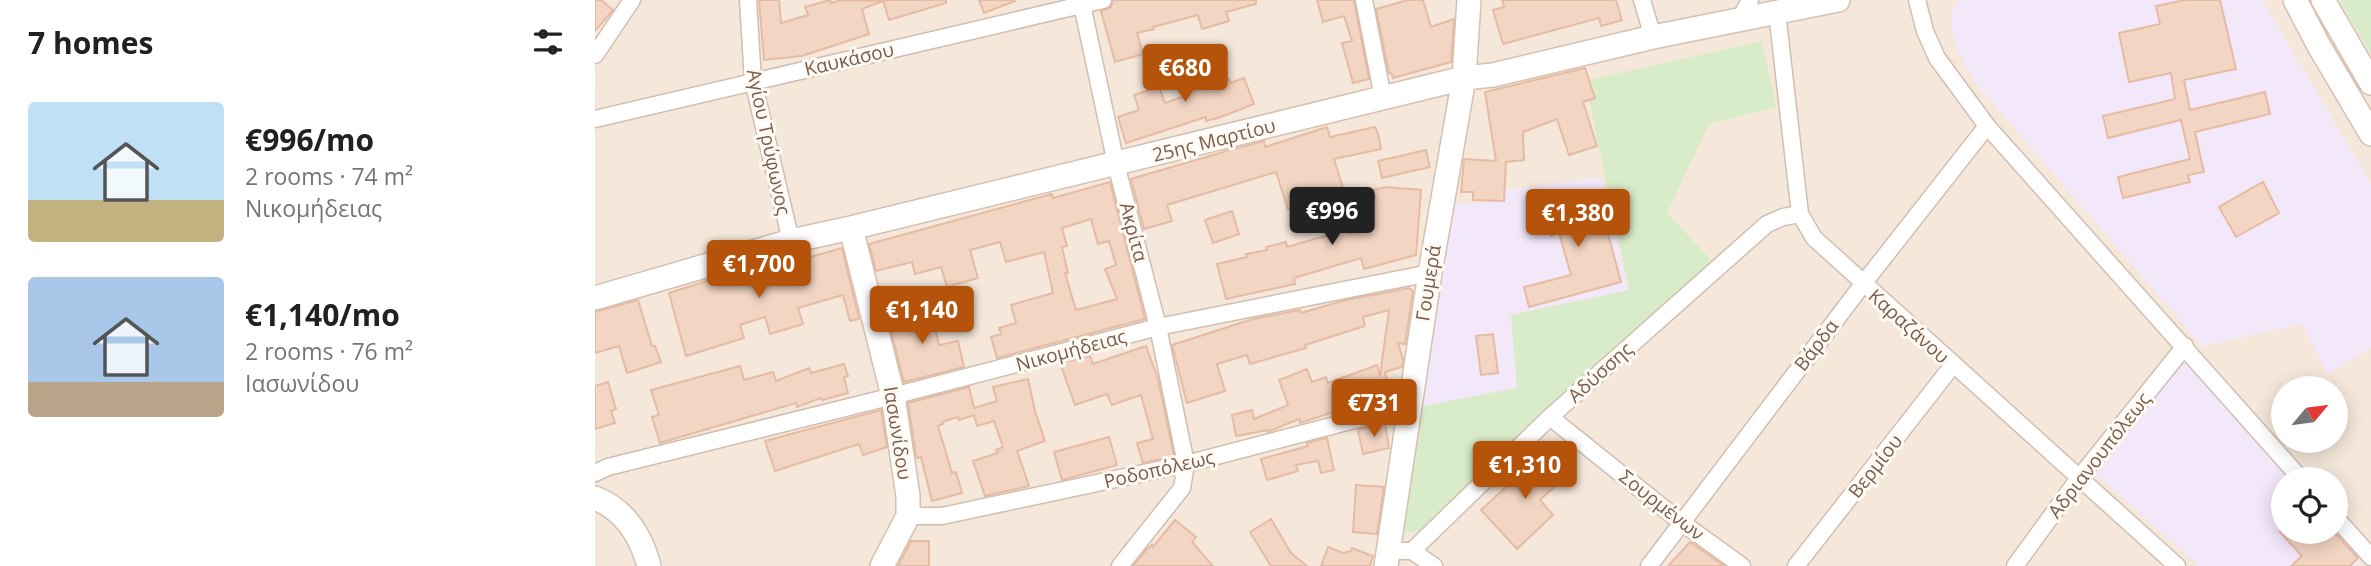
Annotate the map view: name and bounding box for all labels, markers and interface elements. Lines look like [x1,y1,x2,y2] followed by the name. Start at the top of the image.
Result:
[28,22,153,63] text: 7 homes
[529,23,567,61] icon: filters
[802,36,896,82] street label: Καυκάσου
[1144,44,1226,104] pin: €680
[1159,51,1211,83] text: €680
[741,67,797,217] street label: Αγίου Τρύφωνος
[1150,112,1278,168] street label: 25ης Μαρτίου
[245,119,374,160] text: €996/mo
[84,130,168,214] icon: home
[245,160,413,192] text: 2 rooms · 74 m²
[1291,188,1373,247] pin: €996
[1521,190,1635,249] pin: €1,380
[245,192,382,224] text: Νικομήδειας
[1306,194,1358,226] text: €996
[1542,196,1614,228] text: €1,380
[1114,199,1154,265] street label: Ακρίτα
[702,240,816,300] pin: €1,700
[1409,243,1447,323] street label: Γουμερά
[723,247,795,279] text: €1,700
[1863,283,1955,369] street label: Καραζάνου
[865,286,979,346] pin: €1,140
[886,293,958,325] text: €1,140
[245,294,400,335] text: €1,140/mo
[84,305,168,389] icon: home
[1788,314,1844,376] street label: Βάρδα
[1013,323,1129,377] street label: Νικομήδειας
[245,335,413,367] text: 2 rooms · 76 m²
[1562,336,1638,408] street label: Αδύσσης
[245,367,359,399] text: Ιασωνίδου
[2271,376,2349,453] north arrow
[2271,376,2348,544] map controls
[1333,380,1415,439] pin: €731
[878,384,918,482] street label: Ιασωνίδου
[1348,386,1400,418] text: €731
[2042,387,2156,523] street label: Αδριανουπόλεως
[1842,429,1908,503] street label: Βερμίου
[1468,442,1582,501] pin: €1,310
[1101,444,1217,494] street label: Ροδοπόλεως
[1489,448,1561,480] text: €1,310
[1614,464,1710,546] street label: Σουρμένων
[2271,467,2348,544] button: locate

